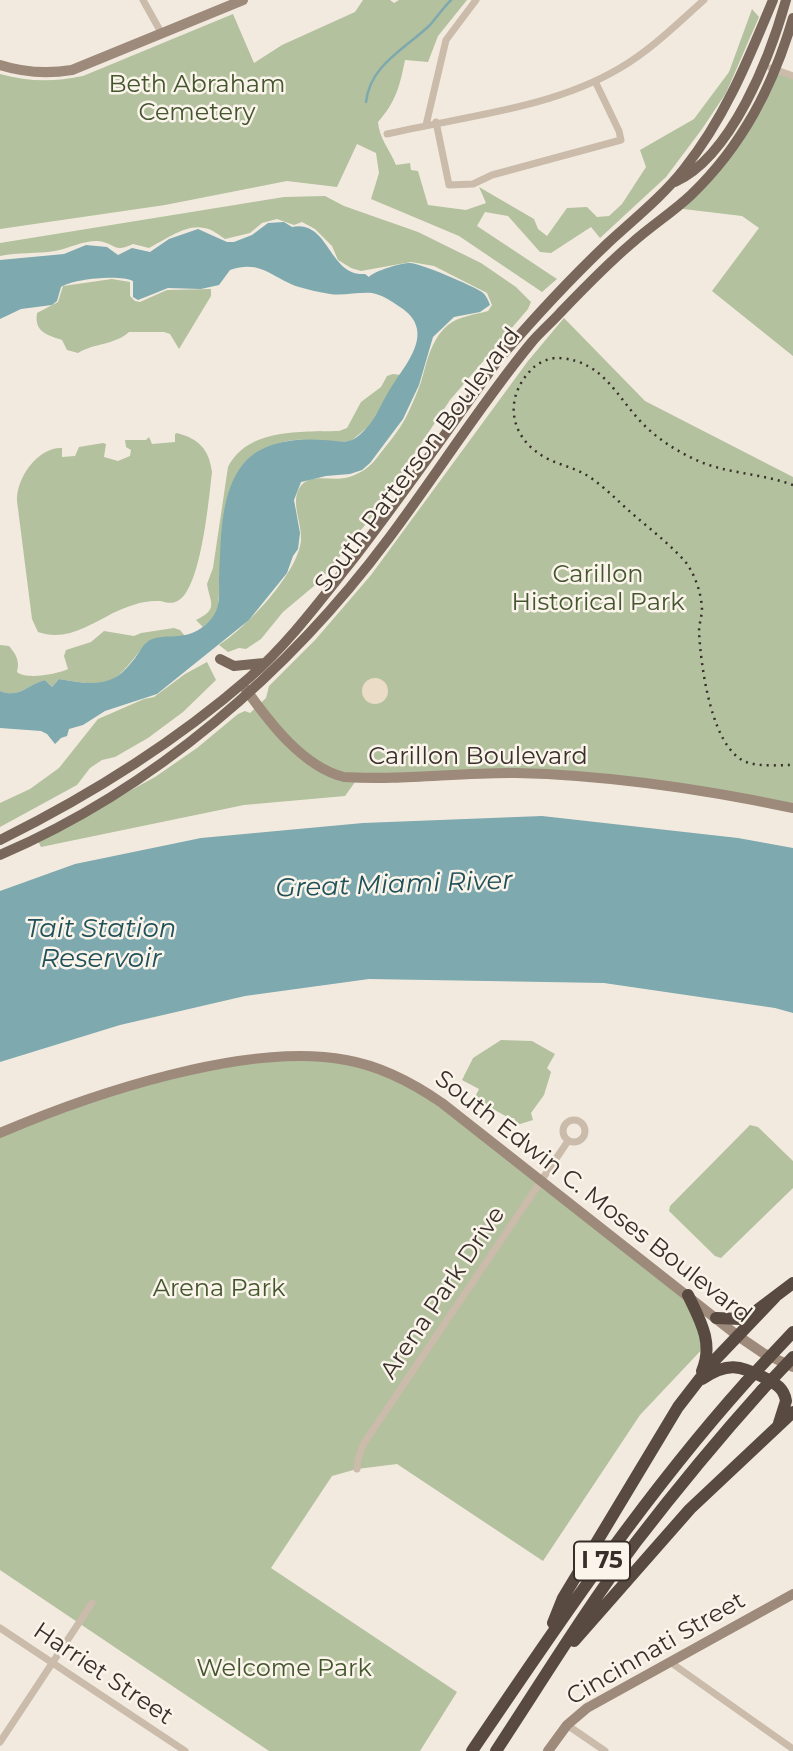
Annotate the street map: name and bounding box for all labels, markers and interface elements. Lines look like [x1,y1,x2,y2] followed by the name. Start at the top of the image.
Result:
[109,71,285,127] park label: Beth Abraham Cemetery
[309,322,527,598] street label: South Patterson Boulevard
[511,561,685,617] park label: Carillon Historical Park
[368,743,588,771] street label: Carillon Boulevard
[275,865,513,905] water label: Great Miami River
[26,913,176,974] water label: Tait Station Reservoir
[429,1064,757,1330] street label: South Edwin C. Moses Boulevard
[375,1201,511,1385] street label: Arena Park Drive
[153,1275,285,1303] park label: Arena Park
[574,1542,630,1580] road number: I 75
[562,1586,750,1712] street label: Cincinnati Street
[28,1617,178,1731] street label: Harriet Street
[196,1655,372,1683] park label: Welcome Park

